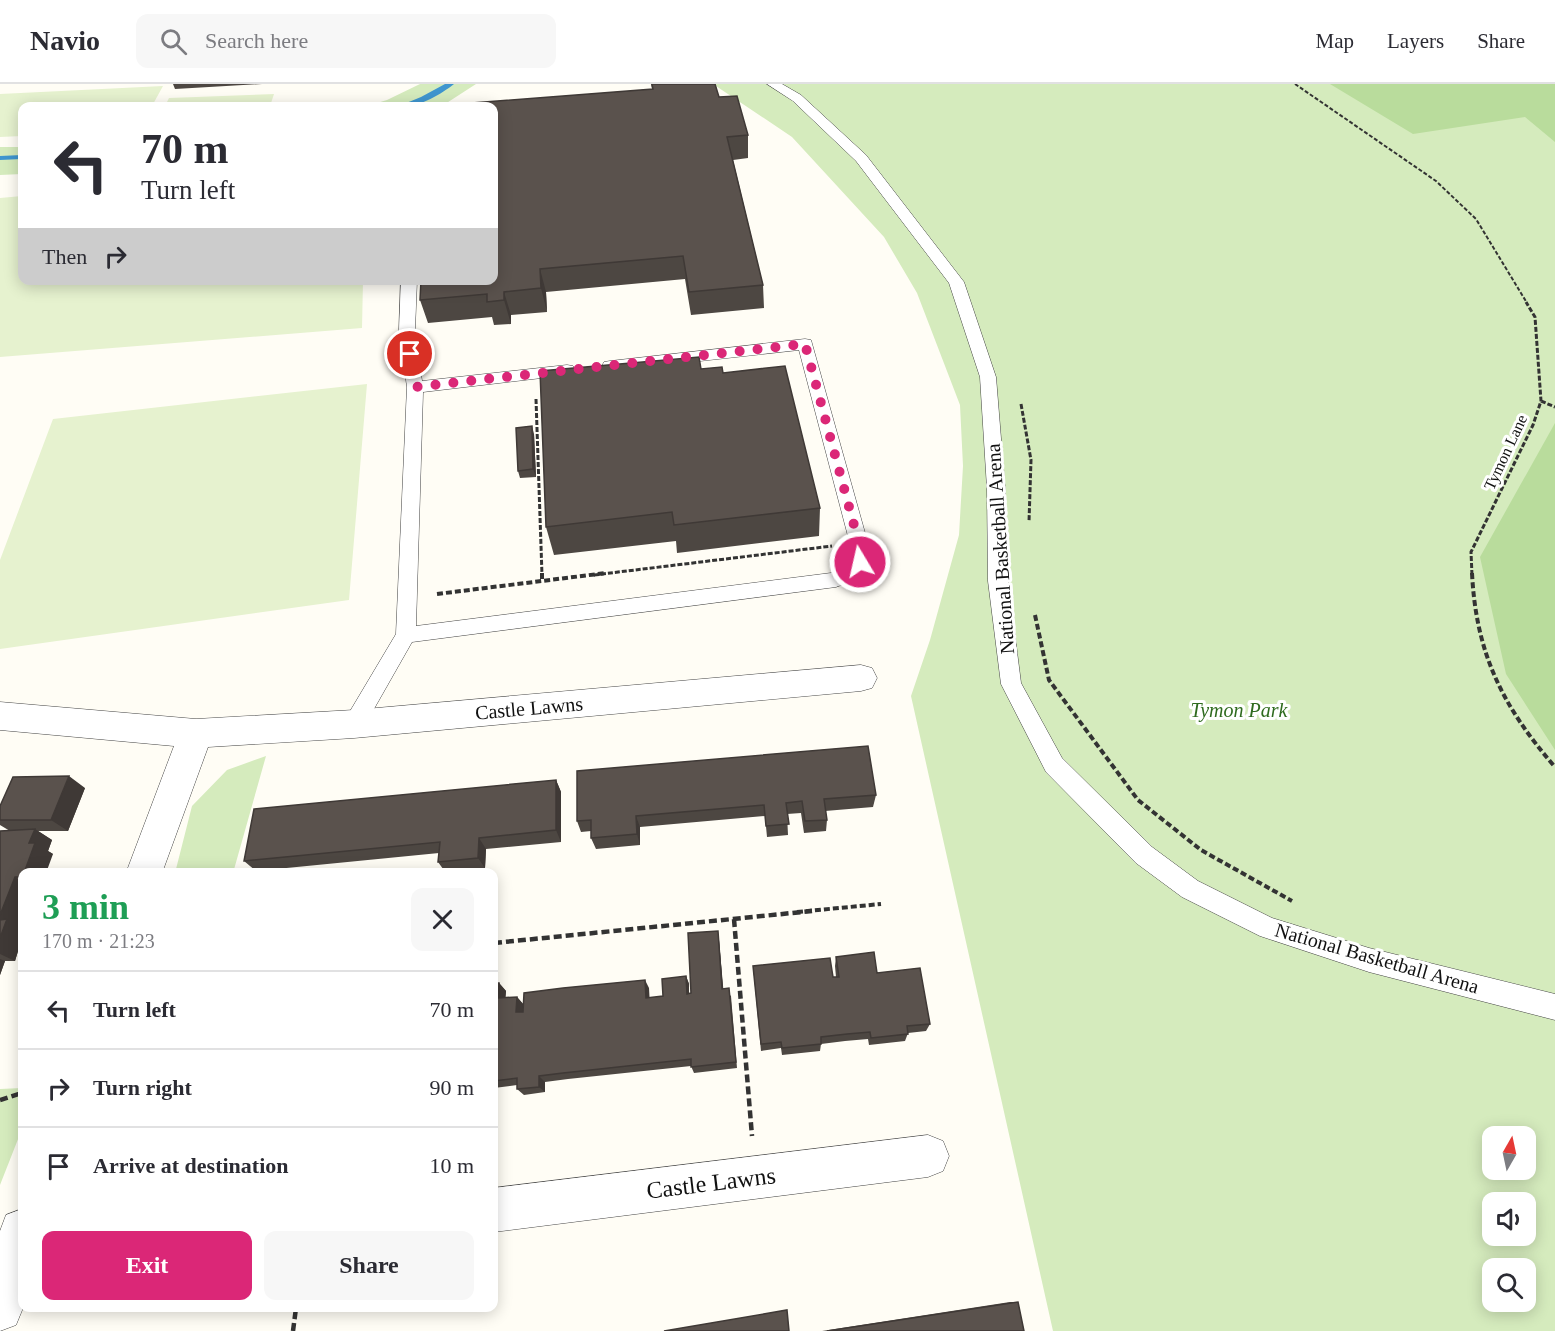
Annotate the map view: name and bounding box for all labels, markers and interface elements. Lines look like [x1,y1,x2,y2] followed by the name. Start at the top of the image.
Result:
[136,14,556,68] search box
[30,25,100,56] text: Navio
[157,25,190,58] icon: search
[205,28,308,53] text: Search here
[1316,29,1354,53] text: Map
[1387,29,1444,53] text: Layers
[1477,29,1525,53] text: Share
[42,126,120,204] icon: left
[141,126,229,172] text: 70 m
[141,175,235,205] text: Turn left
[99,240,132,273] icon: right
[42,244,87,269] text: Then
[384,328,435,379] pin
[393,337,426,370] icon: arrive
[1481,412,1531,493] street label: Tymon Lane
[982,443,1018,655] street label: National Basketball Arena
[828,530,892,594] position arrow
[474,692,584,724] street label: Castle Lawns
[1191,699,1289,722] park label: Tymon Park
[42,887,129,927] text: 3 min
[411,888,474,951] button: close
[1273,918,1482,998] street label: National Basketball Arena
[42,930,155,952] text: 170 m · 21:23
[42,994,75,1027] icon: left
[93,997,176,1022] text: Turn left
[429,997,474,1022] text: 70 m
[42,1072,75,1105] icon: right
[93,1075,192,1100] text: Turn right
[429,1075,474,1100] text: 90 m
[1482,1126,1536,1180] north arrow
[1482,1126,1536,1312] map controls
[42,1150,75,1183] icon: arrive
[93,1153,289,1178] text: Arrive at destination
[429,1153,474,1178] text: 10 m
[645,1162,777,1204] street label: Castle Lawns
[1482,1192,1536,1246] button: sound
[42,1231,252,1300] button: Exit
[264,1231,474,1300] button: Share
[1482,1258,1536,1312] button: search

